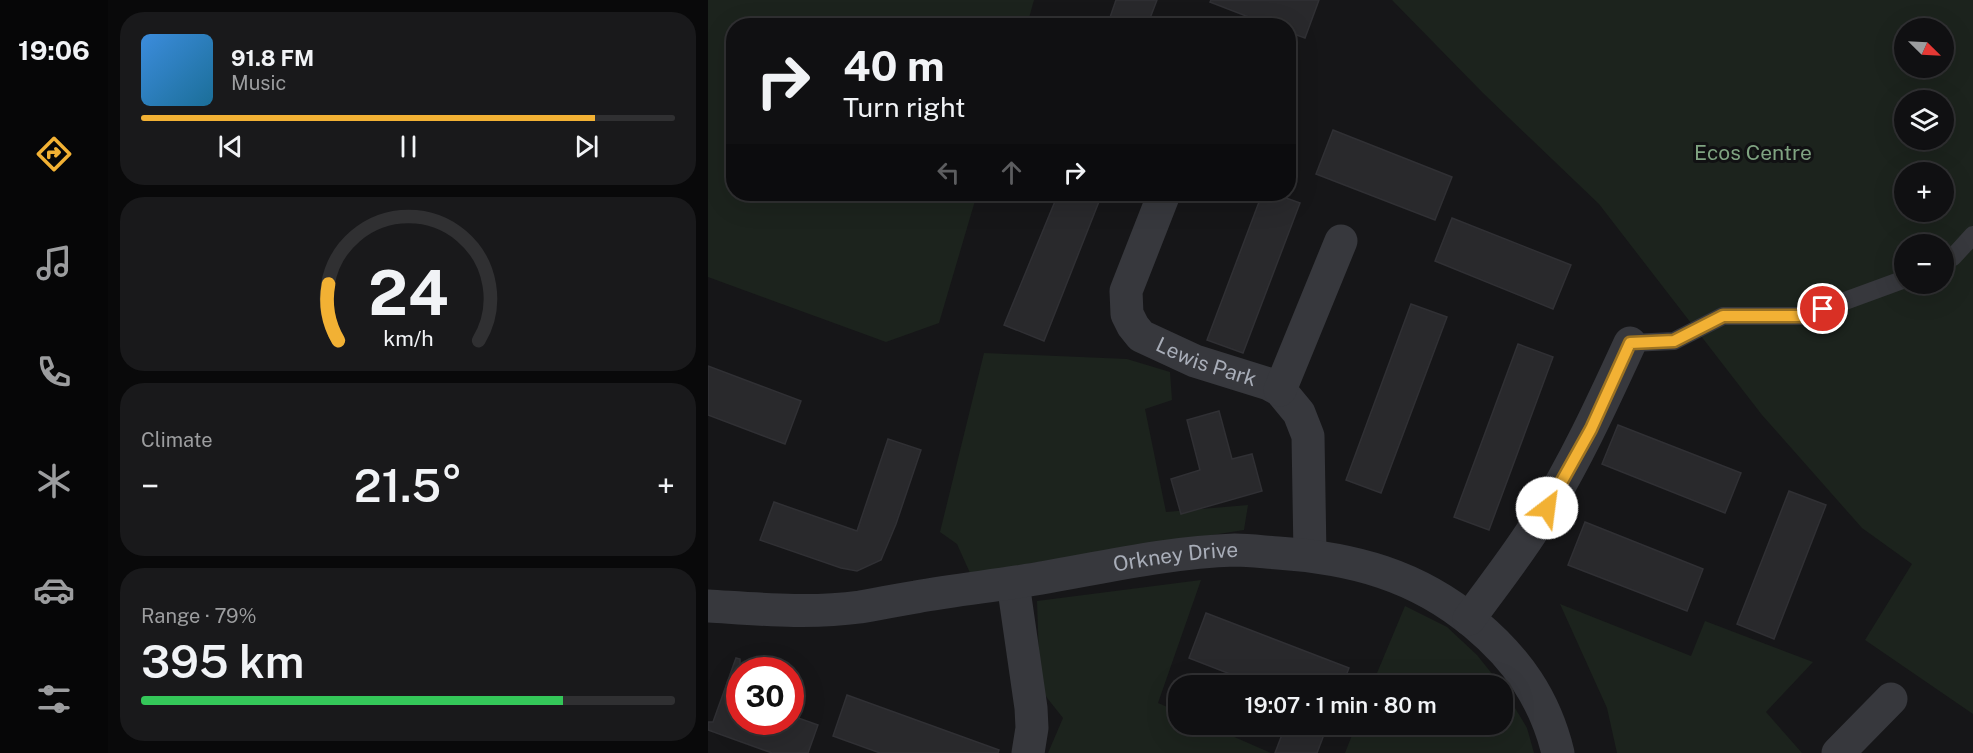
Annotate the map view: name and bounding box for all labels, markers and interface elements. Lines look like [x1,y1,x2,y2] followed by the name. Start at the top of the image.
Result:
[1894,18,1954,78] north arrow
[1894,18,1954,294] map controls
[18,34,90,66] text: 19:06
[843,41,945,90] text: 40 m
[744,42,822,120] icon: right
[231,45,314,71] text: 91.8 FM
[231,71,286,95] text: Music
[1894,90,1954,150] button: layers
[843,91,966,123] text: Turn right
[214,130,247,163] icon: previous
[392,130,425,163] icon: pause
[570,130,603,163] icon: next
[33,133,75,175] icon: directions
[1694,140,1812,165] park label: Ecos Centre
[932,156,965,189] icon: left
[995,156,1028,189] icon: ahead
[1058,156,1091,189] icon: right
[1894,162,1954,222] button: +
[1894,234,1954,294] button: −
[33,242,75,284] icon: music
[368,256,448,329] text: 24
[1797,283,1848,334] pin
[1806,292,1839,325] icon: arrive
[383,326,433,351] text: km/h
[1152,332,1260,391] street label: Lewis Park
[33,351,75,393] icon: phone
[141,428,213,452] text: Climate
[354,459,462,512] text: 21.5°
[33,460,75,502] icon: climate
[141,467,159,505] text: −
[657,467,675,505] text: +
[1515,476,1579,540] position arrow
[1111,537,1239,577] street label: Orkney Drive
[33,569,75,611] icon: car
[141,604,257,628] text: Range · 79%
[141,635,304,688] text: 395 km
[726,657,804,735] speed limit sign: 30
[33,678,75,720] icon: filters
[1244,692,1437,718] text: 19:07 · 1 min · 80 m

